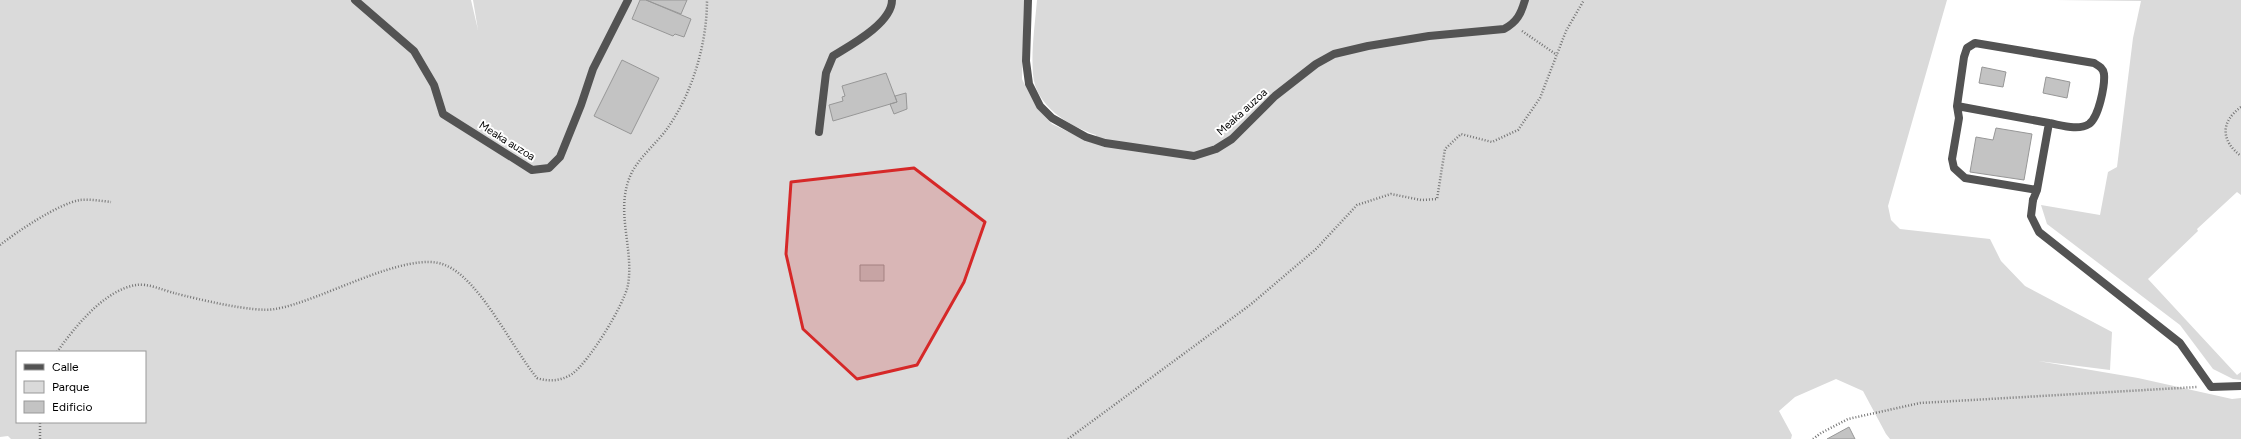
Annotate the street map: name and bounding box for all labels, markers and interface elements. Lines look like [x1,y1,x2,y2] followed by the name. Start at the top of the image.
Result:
[1214,86,1270,138] street label: Meaka auzoa
[477,119,537,163] street label: Meaka auzoa
[16,351,146,423] legend
[52,360,79,374] text: Calle
[52,380,90,394] text: Parque
[52,400,92,414] text: Edificio

